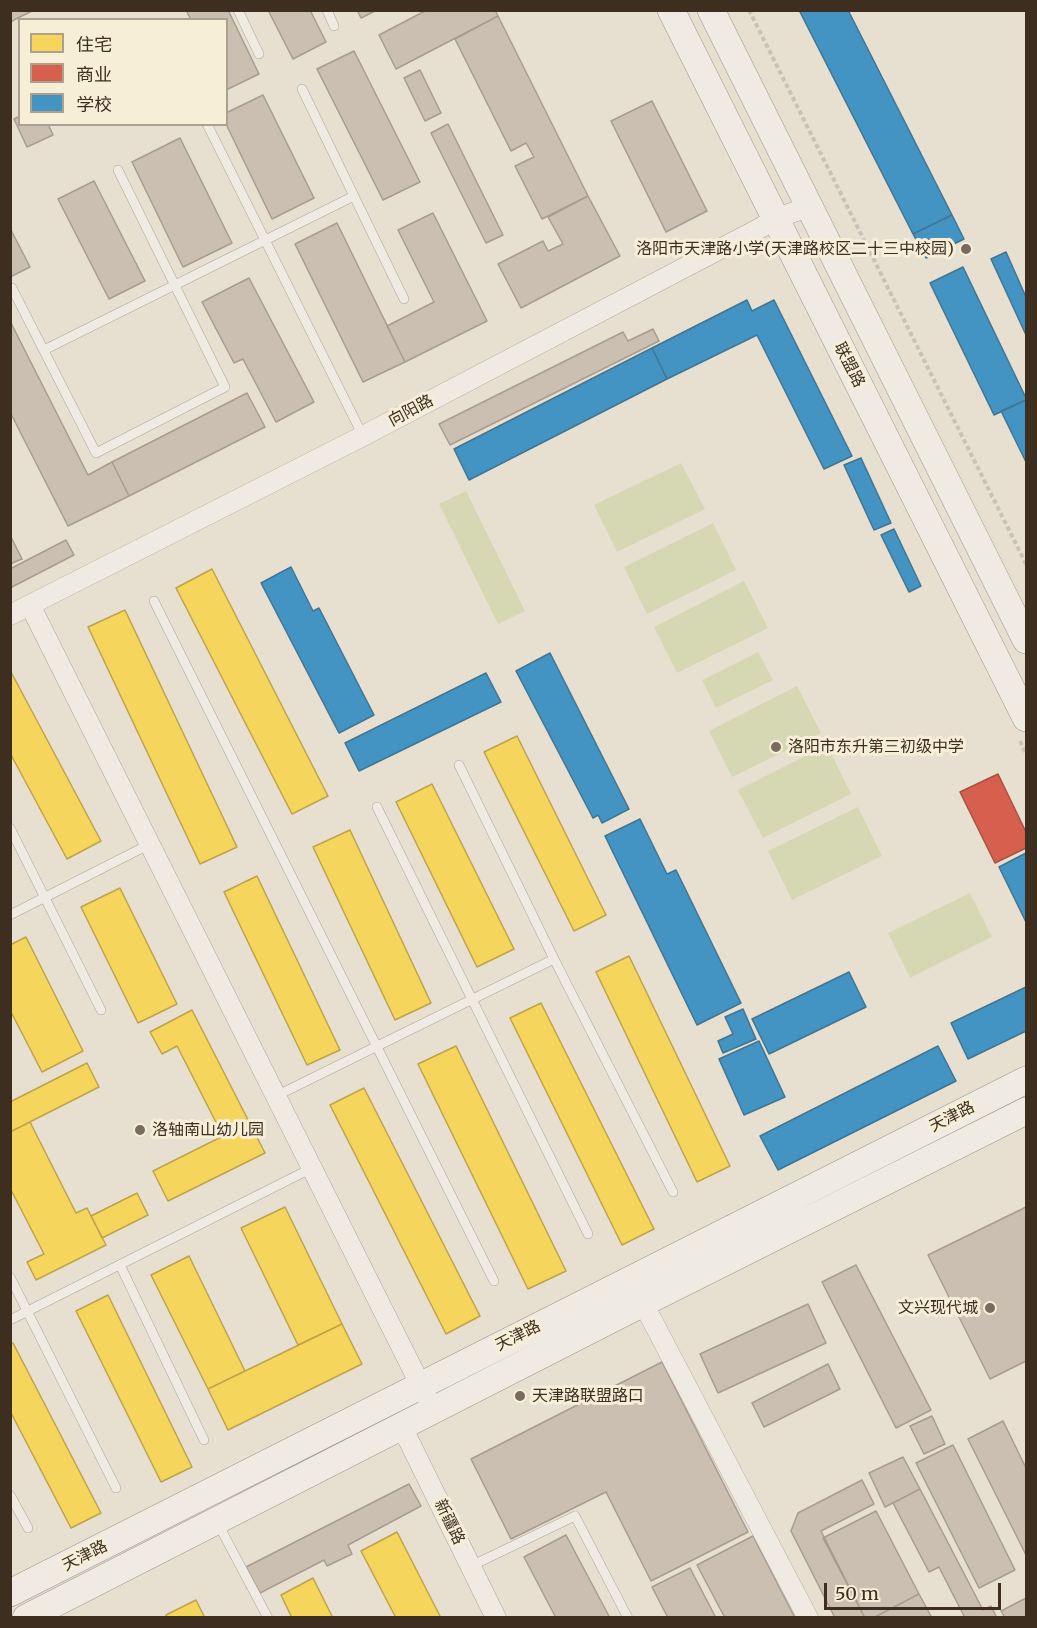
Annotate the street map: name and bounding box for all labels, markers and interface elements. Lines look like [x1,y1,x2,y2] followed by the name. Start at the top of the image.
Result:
[18,18,228,126] legend
[76,33,112,56] text: 住宅
[76,63,112,86] text: 商业
[76,93,112,116] text: 学校
[636,239,954,259] place label: 洛阳市天津路小学(天津路校区二十三中校园)
[959,242,973,256] marker: 洛阳市天津路小学(天津路校区二十三中校园)
[830,339,868,391] street label: 联盟路
[385,391,437,431] street label: 向阳路
[788,737,964,757] place label: 洛阳市东升第三初级中学
[769,740,783,754] marker: 洛阳市东升第三初级中学
[926,1098,978,1136] street label: 天津路
[152,1120,264,1140] place label: 洛轴南山幼儿园
[133,1123,147,1137] marker: 洛轴南山幼儿园
[898,1298,978,1318] place label: 文兴现代城
[983,1301,997,1315] marker: 文兴现代城
[492,1317,544,1355] street label: 天津路
[532,1386,644,1406] place label: 天津路联盟路口
[513,1389,527,1403] marker: 天津路联盟路口
[430,1496,468,1548] street label: 新疆路
[59,1537,111,1575] street label: 天津路
[827,1571,1004,1609] scale bar
[835,1582,879,1605] text: 50 m

